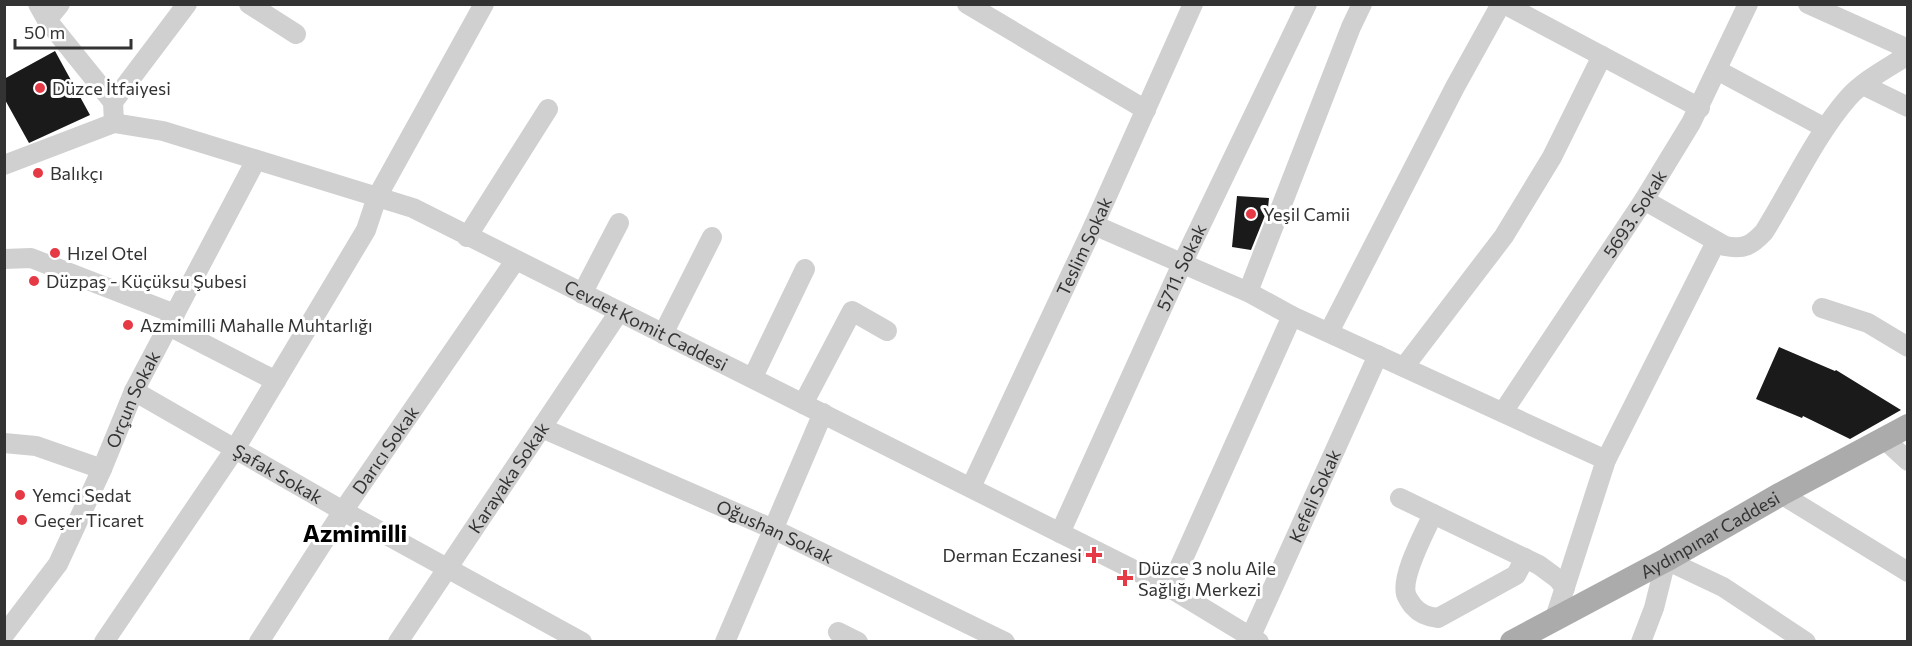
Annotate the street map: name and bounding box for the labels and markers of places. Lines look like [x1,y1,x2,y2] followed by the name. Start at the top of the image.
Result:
[52,77,171,99] place label: Düzce İtfaiyesi
[33,81,47,95] marker: Düzce İtfaiyesi
[50,162,103,184] place label: Balıkçı
[31,166,45,180] marker: Balıkçı
[1263,203,1350,225] place label: Yeşil Camii
[1244,207,1258,221] marker: Yeşil Camii
[67,242,148,264] place label: Hızel Otel
[48,246,62,260] marker: Hızel Otel
[46,270,247,292] place label: Düzpaş - Küçüksu Şubesi
[27,274,41,288] marker: Düzpaş - Küçüksu Şubesi
[140,314,373,336] place label: Azmimilli Mahalle Muhtarlığı
[121,318,135,332] marker: Azmimilli Mahalle Muhtarlığı
[32,484,131,506] place label: Yemci Sedat
[13,488,27,502] marker: Yemci Sedat
[34,509,144,531] place label: Geçer Ticaret
[15,513,29,527] marker: Geçer Ticaret
[943,544,1082,566] place label: Derman Eczanesi
[1087,548,1101,562] marker: Derman Eczanesi
[1138,557,1276,600] place label: Düzce 3 nolu Aile Sağlığı Merkezi
[1116,569,1134,587] marker: Düzce 3 nolu Aile Sağlığı Merkezi

